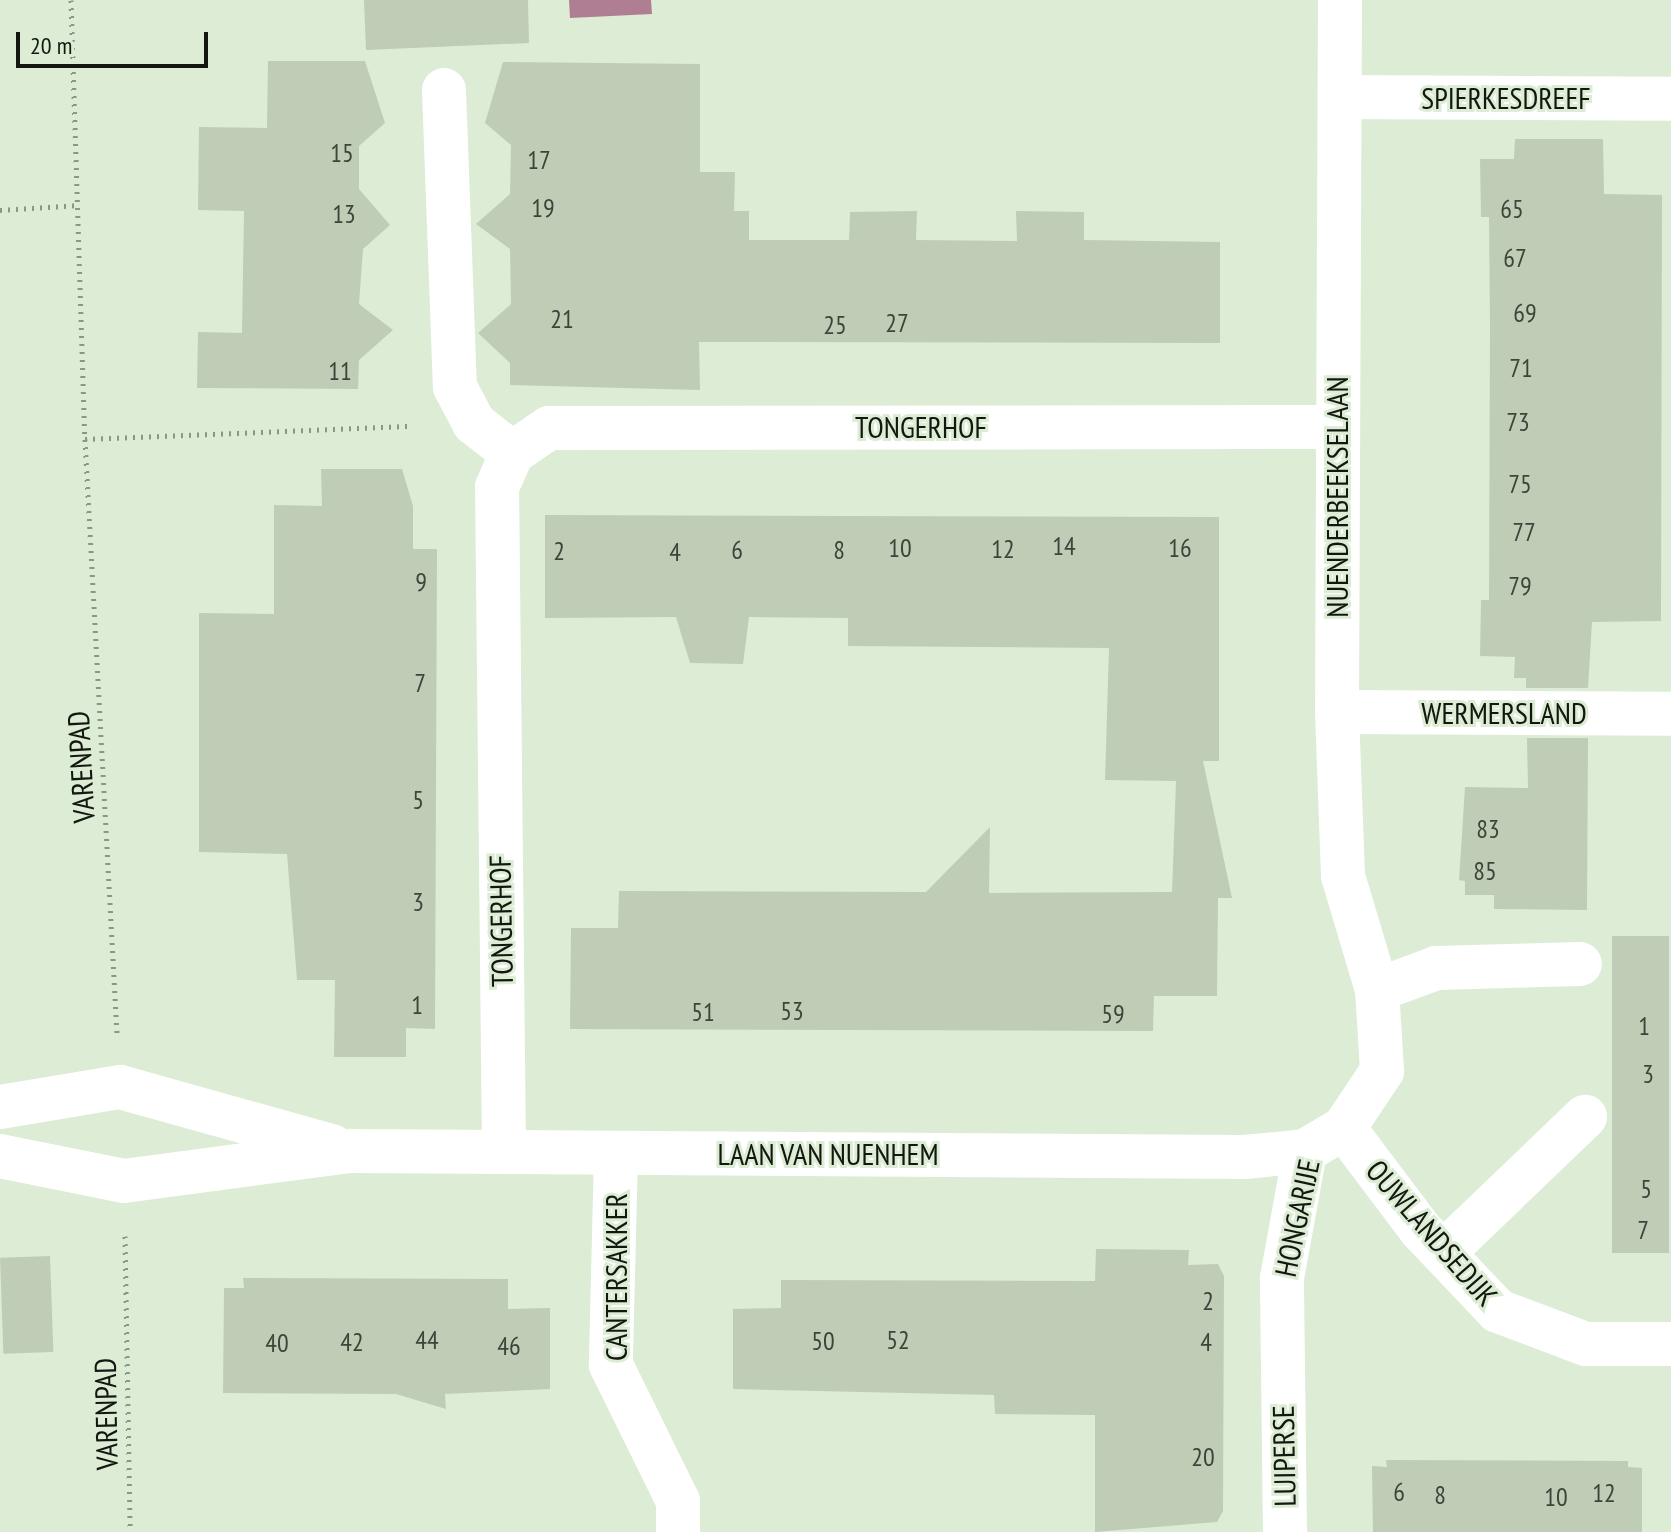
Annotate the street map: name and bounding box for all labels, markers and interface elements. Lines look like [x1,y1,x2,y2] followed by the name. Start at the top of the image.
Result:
[20,16,212,66] scale bar
[30,30,72,61] text: 20 m
[1421,80,1591,116] street label: SPIERKESDREEF
[330,137,354,169] house number: 15
[527,144,551,176] house number: 17
[531,192,555,224] house number: 19
[1500,193,1524,225] house number: 65
[332,198,356,230] house number: 13
[1503,242,1527,274] house number: 67
[1513,297,1537,329] house number: 69
[550,303,574,335] house number: 21
[885,307,909,339] house number: 27
[823,309,847,341] house number: 25
[1509,352,1533,384] house number: 71
[328,355,352,387] house number: 11
[1319,376,1355,618] street label: NUENDERBEEKSELAAN
[1506,406,1530,438] house number: 73
[855,409,987,445] street label: TONGERHOF
[1508,468,1532,500] house number: 75
[1512,516,1536,548] house number: 77
[1052,530,1076,562] house number: 14
[888,532,912,564] house number: 10
[1168,532,1192,564] house number: 16
[991,533,1015,565] house number: 12
[731,534,743,566] house number: 6
[833,534,845,566] house number: 8
[553,535,565,567] house number: 2
[669,536,681,568] house number: 4
[415,566,427,598] house number: 9
[1508,570,1532,602] house number: 79
[414,667,426,699] house number: 7
[1421,695,1587,731] street label: WERMERSLAND
[60,710,102,824] street label: VARENPAD
[412,784,424,816] house number: 5
[1476,813,1500,845] house number: 83
[482,855,520,987] street label: TONGERHOF
[1473,855,1497,887] house number: 85
[412,886,424,918] house number: 3
[411,989,423,1021] house number: 1
[780,995,804,1027] house number: 53
[691,996,715,1028] house number: 51
[1101,998,1125,1030] house number: 59
[1638,1010,1650,1042] house number: 1
[1642,1058,1654,1090] house number: 3
[717,1136,939,1172] street label: LAAN VAN NUENHEM
[1359,1153,1505,1313] street label: OUWLANDSEDIJK
[1267,1156,1327,1280] street label: HONGARIJE
[1640,1173,1652,1205] house number: 5
[598,1193,634,1361] street label: CANTERSAKKER
[1637,1214,1649,1246] house number: 7
[1202,1285,1214,1317] house number: 2
[415,1324,439,1356] house number: 44
[886,1324,910,1356] house number: 52
[811,1325,835,1357] house number: 50
[340,1326,364,1358] house number: 42
[1200,1326,1212,1358] house number: 4
[265,1327,289,1359] house number: 40
[497,1330,521,1362] house number: 46
[87,1358,125,1470] street label: VARENPAD
[1265,1405,1303,1507] street label: LUIPERSE
[1191,1441,1215,1473] house number: 20
[1393,1476,1405,1508] house number: 6
[1592,1477,1616,1509] house number: 12
[1434,1479,1446,1511] house number: 8
[1544,1481,1568,1513] house number: 10

